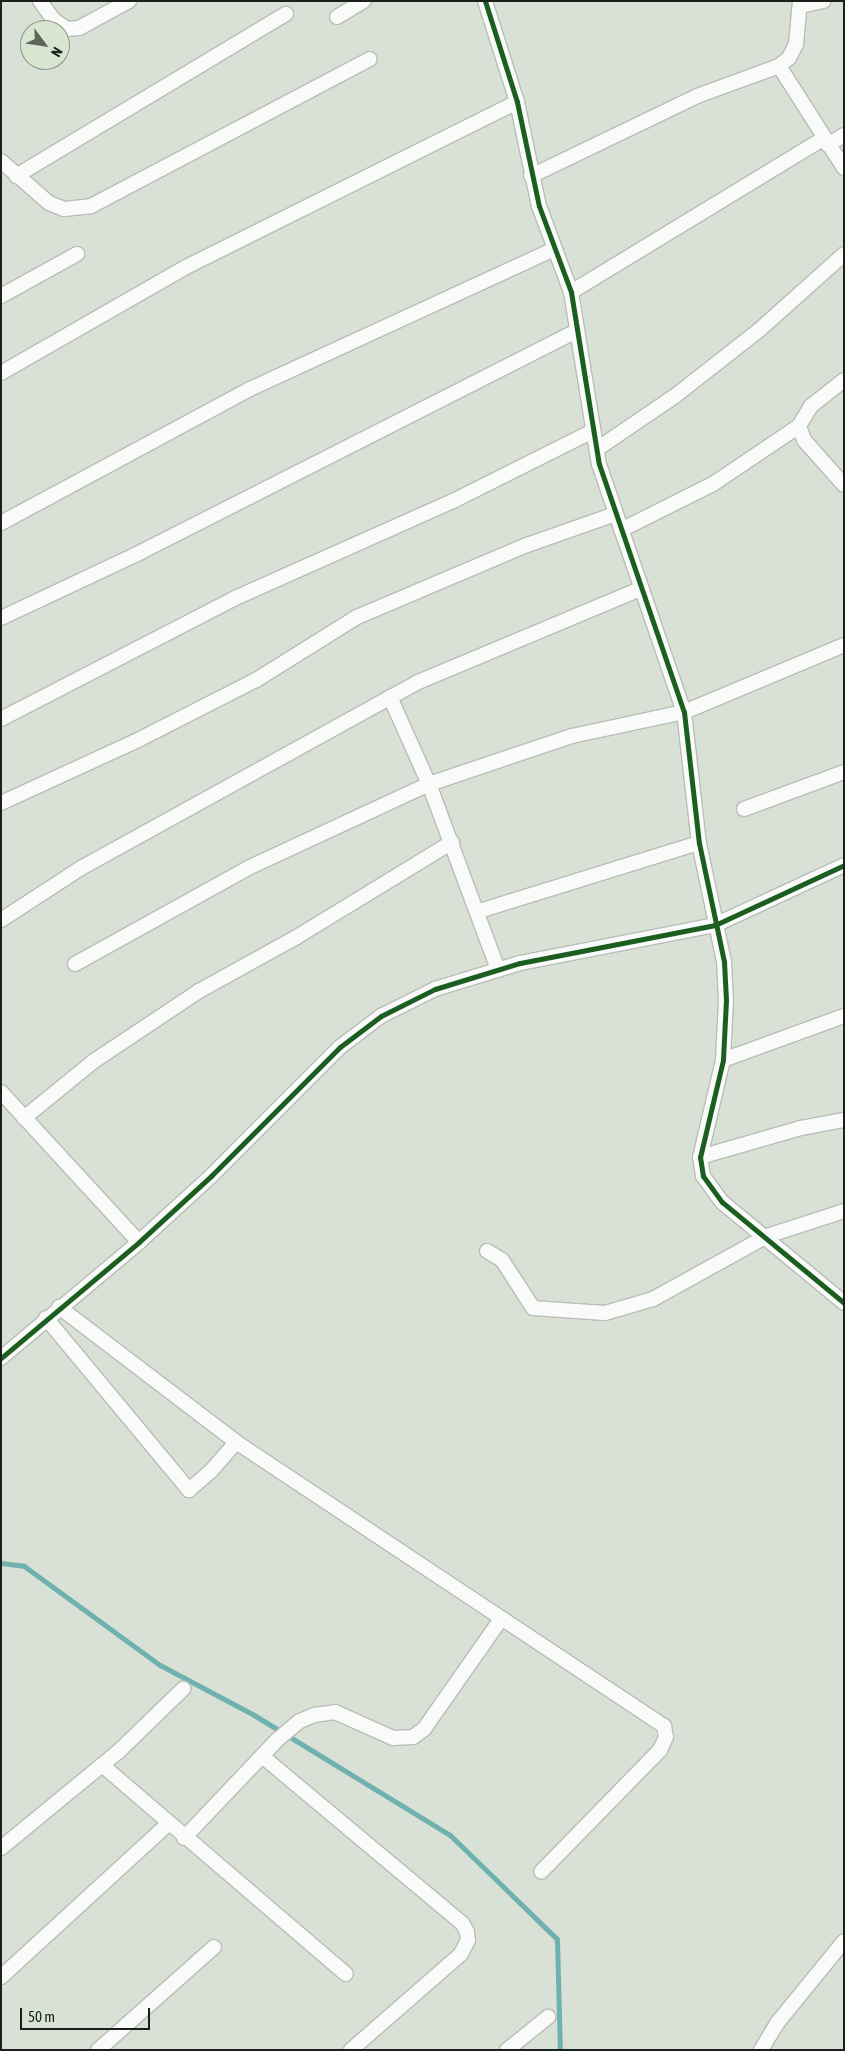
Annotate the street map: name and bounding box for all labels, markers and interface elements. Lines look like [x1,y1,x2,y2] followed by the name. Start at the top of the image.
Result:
[20,20,70,70] north arrow
[48,45,66,60] text: N
[22,1998,152,2030] scale bar
[28,2008,55,2025] text: 50 m

